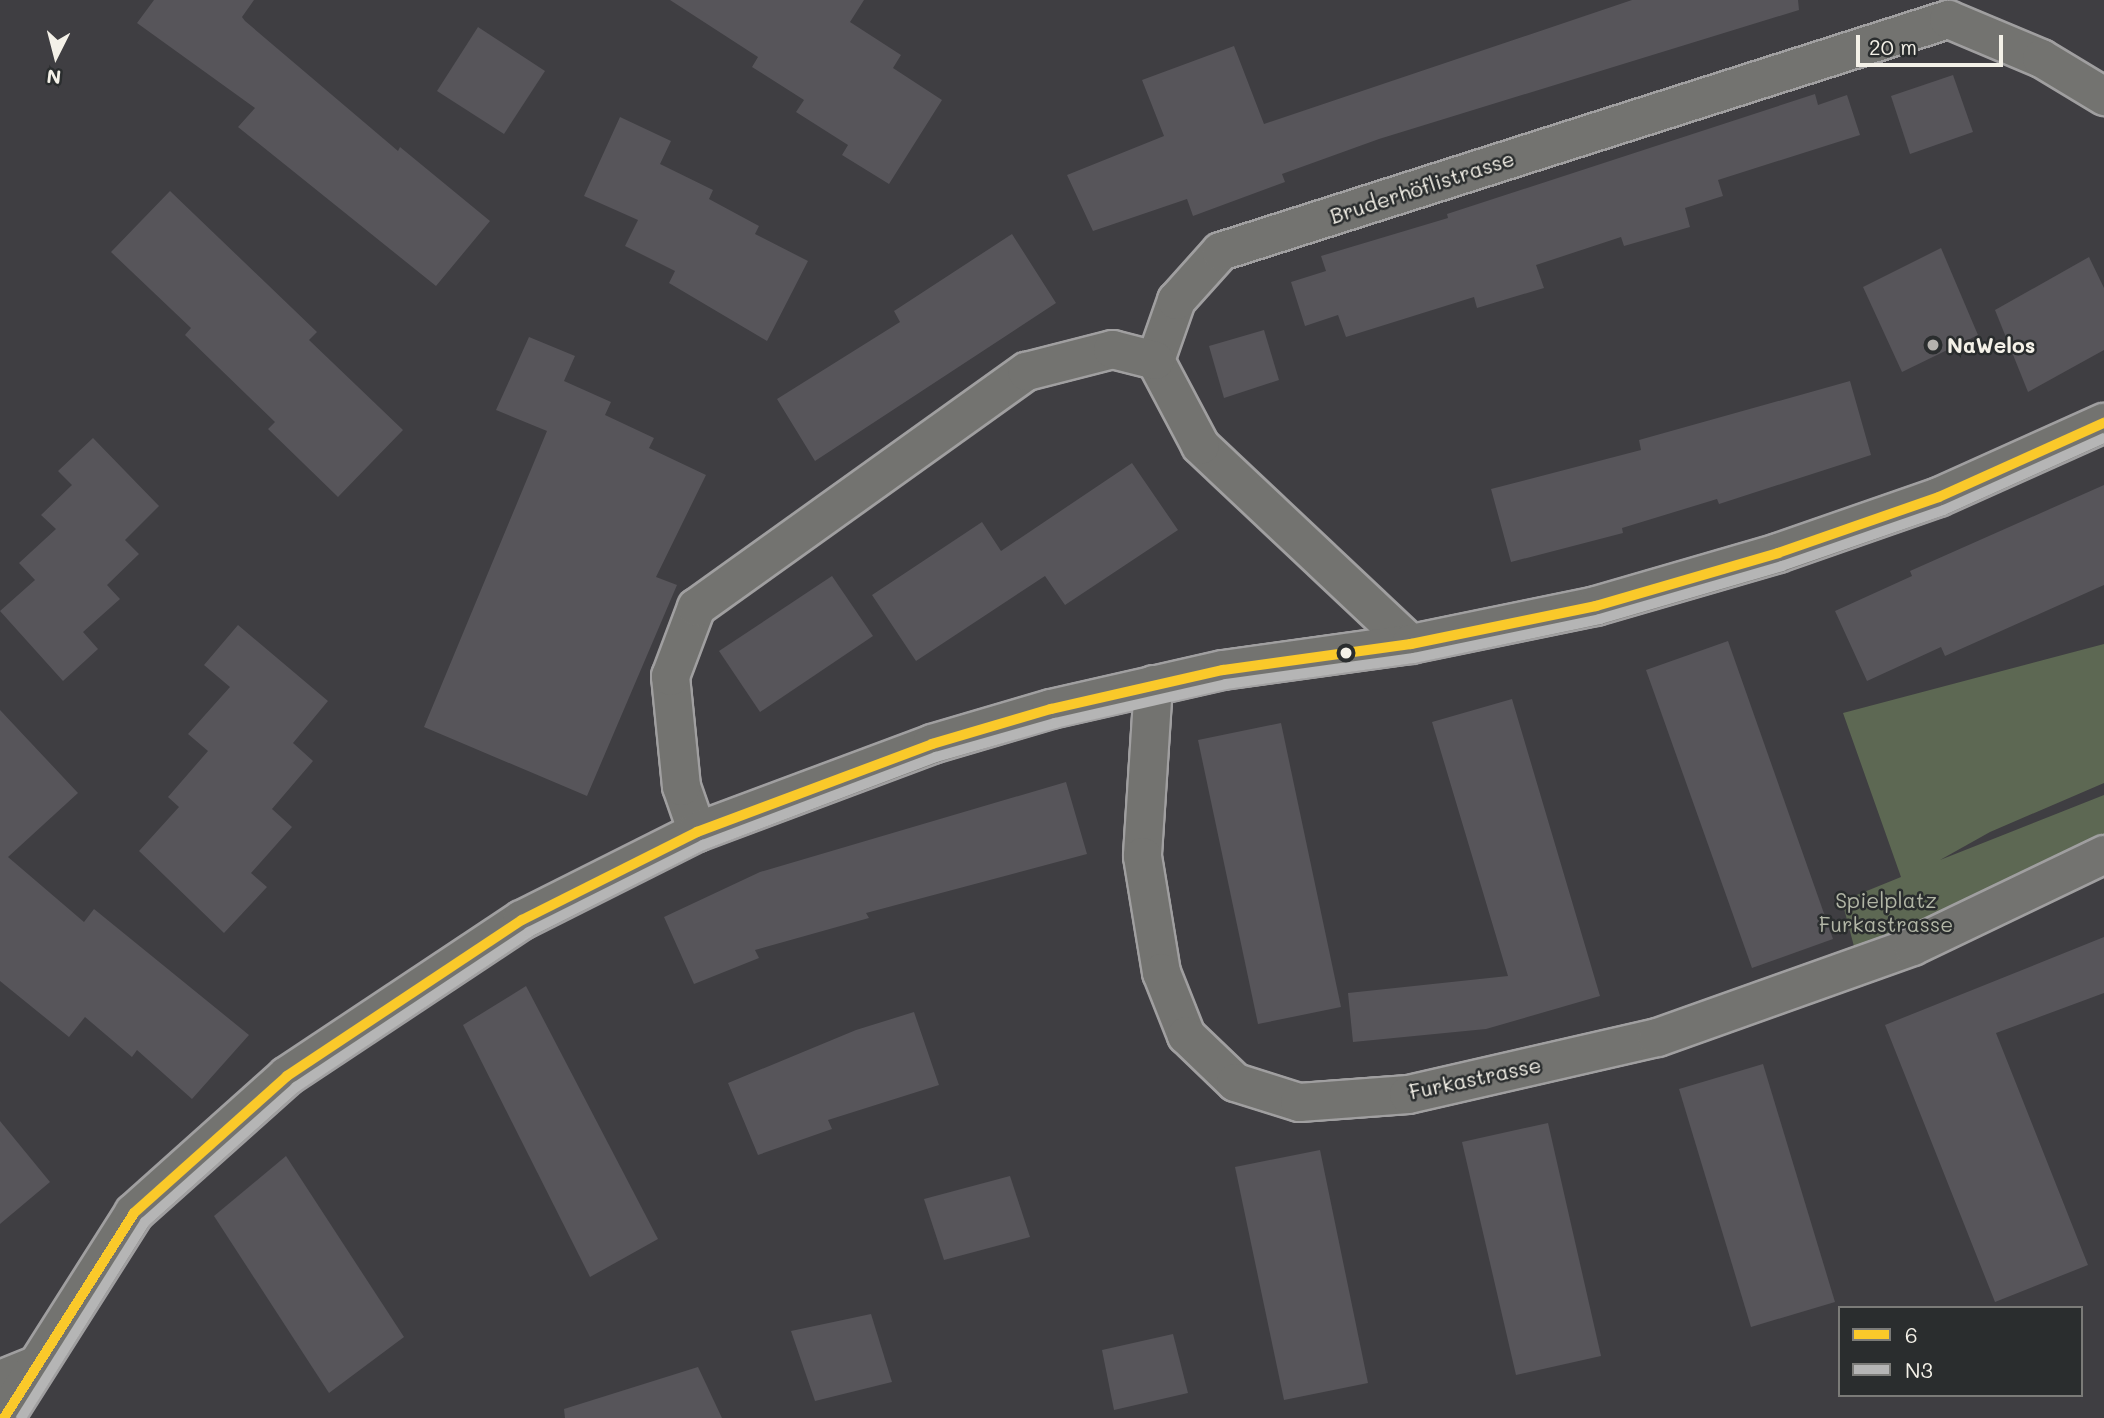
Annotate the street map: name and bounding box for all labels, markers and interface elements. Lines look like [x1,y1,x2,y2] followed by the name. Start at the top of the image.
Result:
[21,21,91,91] north arrow
[1859,21,2006,65] scale bar
[1869,33,1917,60] text: 20 m
[45,64,62,91] text: N
[1327,145,1517,229] street label: Bruderhöflistrasse
[1947,332,2035,358] place label: NaWelos
[1925,337,1941,353] marker: NaWelos
[1339,646,1353,660] unlabelled marker
[1819,887,1953,937] park label: Spielplatz Furkastrasse
[1407,1052,1543,1104] street label: Furkastrasse
[1838,1306,2083,1397] legend
[1905,1321,1918,1348] text: 6
[1905,1356,1933,1383] text: N3

